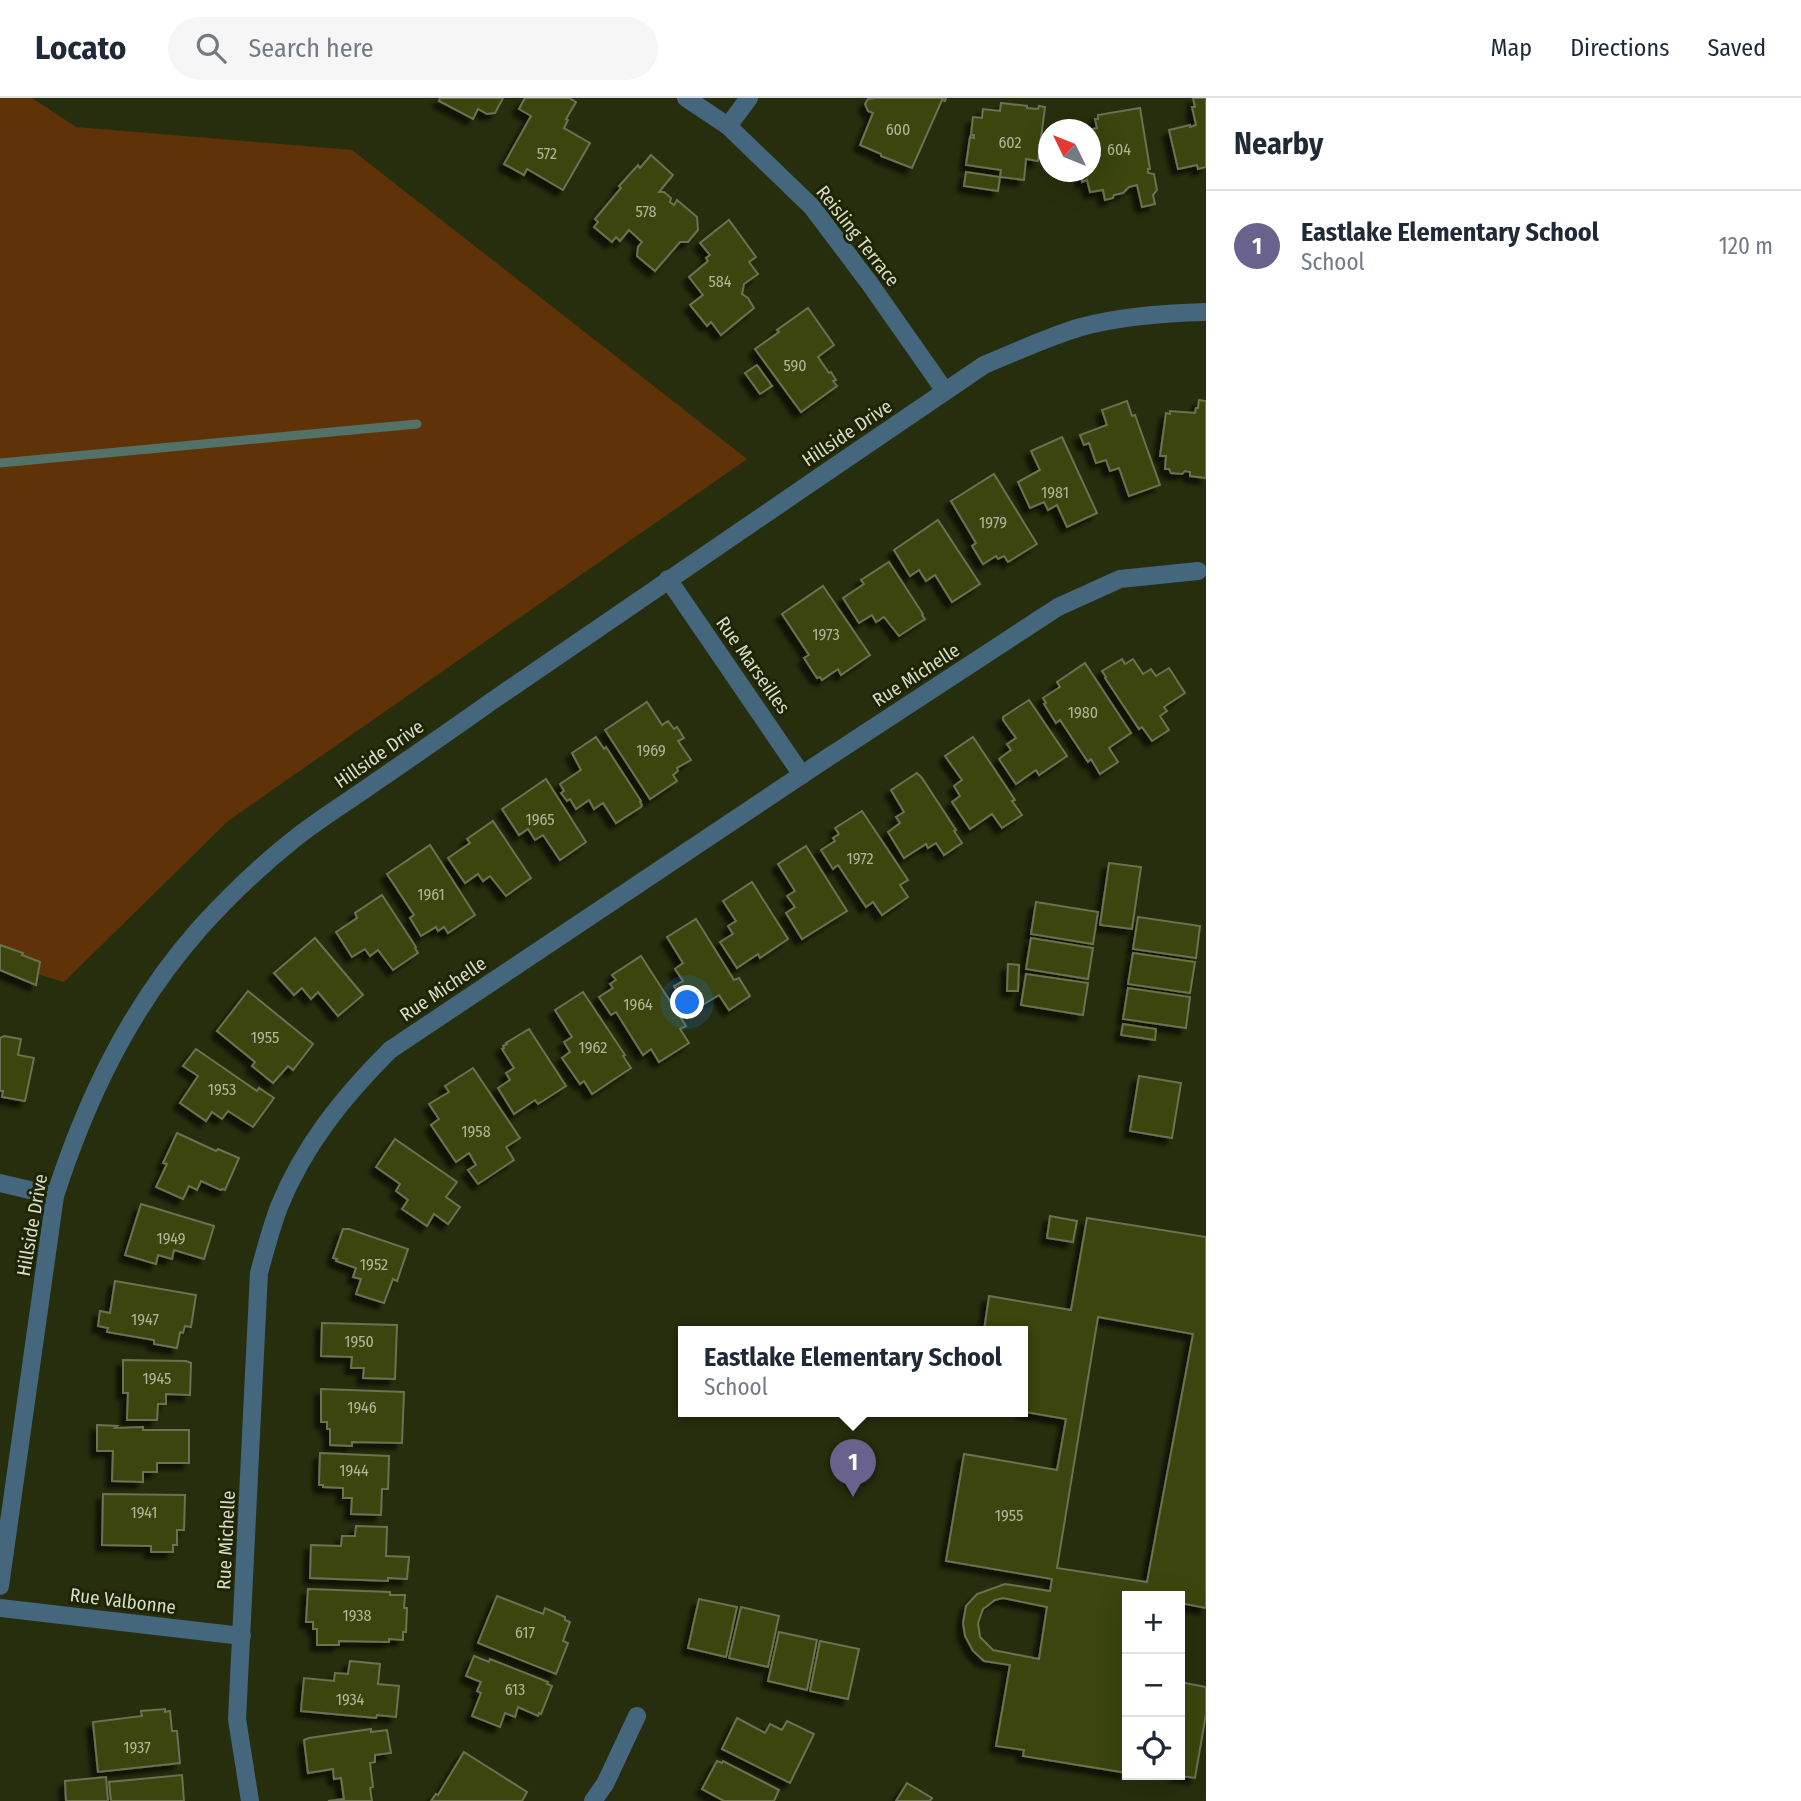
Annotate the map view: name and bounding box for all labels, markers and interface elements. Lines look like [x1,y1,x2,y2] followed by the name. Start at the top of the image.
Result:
[168,17,658,80] search box
[35,28,126,68] text: Locato
[192,29,230,67] icon: search
[248,33,374,64] text: Search here
[1491,34,1532,62] text: Map
[1570,34,1669,62] text: Directions
[1707,34,1766,62] text: Saved
[1038,119,1101,182] north arrow
[886,120,910,139] house number: 600
[1234,126,1323,162] text: Nearby
[998,133,1022,152] house number: 602
[1107,140,1131,159] house number: 604
[537,144,557,163] house number: 572
[811,181,905,291] street label: Reisling Terrace
[635,202,657,221] house number: 578
[1301,217,1599,248] text: Eastlake Elementary School
[1252,232,1262,260] text: 1
[1719,232,1773,260] text: 120 m
[1301,248,1365,276] text: School
[708,272,732,291] house number: 584
[783,356,807,375] house number: 590
[798,395,896,471] street label: Hillside Drive
[1041,483,1069,502] house number: 1981
[979,513,1007,532] house number: 1979
[711,612,795,718] street label: Rue Marseilles
[812,625,840,644] house number: 1973
[868,638,964,712] street label: Rue Michelle
[1068,703,1098,722] house number: 1980
[330,715,428,793] street label: Hillside Drive
[636,741,666,760] house number: 1969
[525,810,555,829] house number: 1965
[846,849,874,868] house number: 1972
[417,885,445,904] house number: 1961
[395,952,491,1026] street label: Rue Michelle
[670,985,704,1019] your location
[623,995,653,1014] house number: 1964
[251,1028,279,1047] house number: 1955
[579,1038,607,1057] house number: 1962
[208,1080,236,1099] house number: 1953
[461,1122,491,1141] house number: 1958
[12,1172,52,1278] street label: Hillside Drive
[156,1229,186,1248] house number: 1949
[360,1255,388,1274] house number: 1952
[131,1310,159,1329] house number: 1947
[678,1326,1028,1417] popup
[344,1332,374,1351] house number: 1950
[704,1342,1002,1373] text: Eastlake Elementary School
[143,1369,171,1388] house number: 1945
[704,1373,768,1401] text: School
[347,1398,377,1417] house number: 1946
[830,1439,876,1497] pin: 1
[339,1461,369,1480] house number: 1944
[212,1490,240,1590] street label: Rue Michelle
[130,1503,158,1522] house number: 1941
[995,1506,1023,1525] house number: 1955
[69,1583,177,1619] street label: Rue Valbonne
[1122,1591,1185,1780] map controls
[1122,1591,1185,1654] button: +
[343,1606,371,1625] house number: 1938
[515,1623,535,1642] house number: 617
[1122,1654,1185,1717] button: −
[505,1680,525,1699] house number: 613
[336,1690,365,1709] house number: 1934
[1122,1717,1185,1780] button: locate
[123,1738,151,1757] house number: 1937

